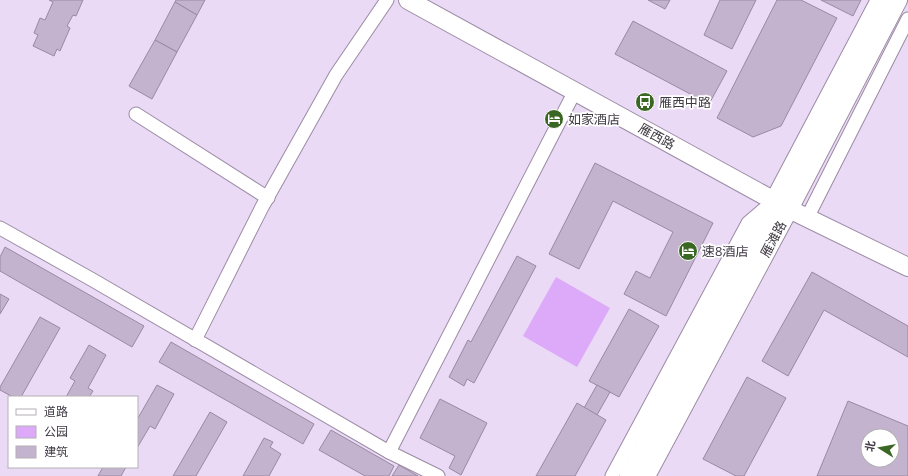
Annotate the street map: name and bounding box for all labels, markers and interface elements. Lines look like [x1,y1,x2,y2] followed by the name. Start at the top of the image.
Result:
[634,91,656,113] bus stop icon: 雁西中路
[659,93,711,111] place label: 雁西中路
[543,108,565,130] hotel icon: 如家酒店
[568,110,620,128] place label: 如家酒店
[636,119,678,153] street label: 雁西路
[756,218,790,260] street label: 雁滩路
[677,240,699,262] hotel icon: 速8酒店
[702,242,748,260] place label: 速8酒店
[8,396,138,468] legend
[44,403,68,420] text: 道路
[44,423,68,440] text: 公园
[860,428,900,468] north arrow
[861,439,878,453] text: 北
[44,443,68,460] text: 建筑

